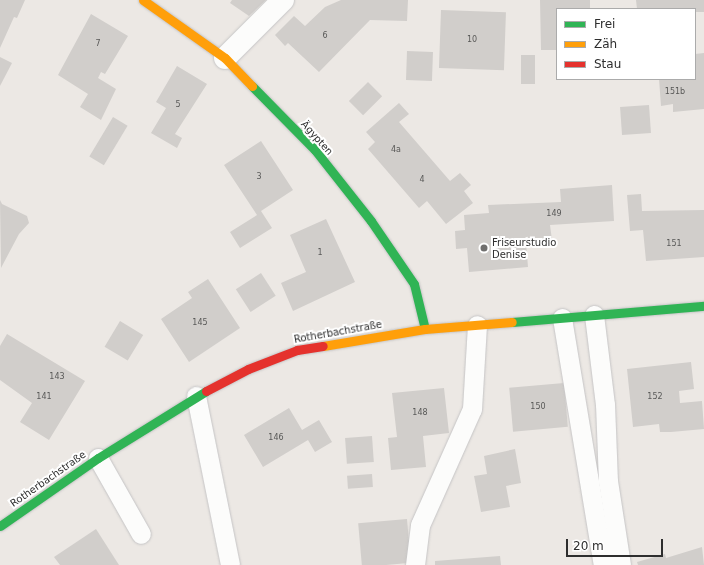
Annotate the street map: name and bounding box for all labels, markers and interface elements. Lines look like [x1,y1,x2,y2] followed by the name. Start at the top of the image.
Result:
[556,8,696,80] legend
[594,17,615,31] text: Frei
[322,31,328,41] house number: 6
[467,35,477,45] house number: 10
[594,37,617,51] text: Zäh
[95,39,101,49] house number: 7
[594,57,621,71] text: Stau
[665,87,685,97] house number: 151b
[175,100,181,110] house number: 5
[299,118,335,158] street label: Ägypten
[391,145,401,155] house number: 4a
[256,172,262,182] house number: 3
[419,175,425,185] house number: 4
[546,209,562,219] house number: 149
[492,236,556,260] place label: Friseurstudio Denise
[666,239,682,249] house number: 151
[479,243,489,253] marker: Friseurstudio Denise
[317,248,323,258] house number: 1
[192,318,208,328] house number: 145
[293,318,383,346] street label: Rotherbachstraße
[49,372,65,382] house number: 143
[36,392,52,402] house number: 141
[647,392,663,402] house number: 152
[530,402,546,412] house number: 150
[412,408,428,418] house number: 148
[268,433,284,443] house number: 146
[8,448,88,510] street label: Rotherbachstraße
[568,531,665,557] scale bar
[573,539,604,553] text: 20 m

